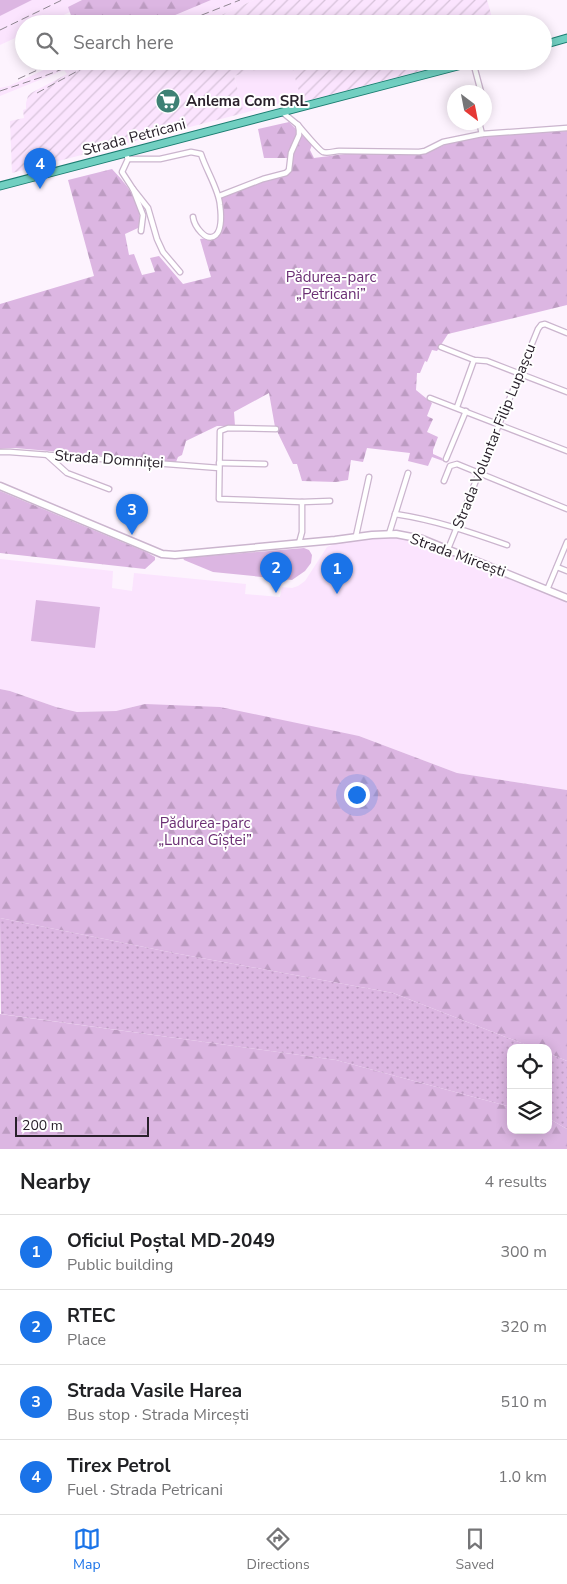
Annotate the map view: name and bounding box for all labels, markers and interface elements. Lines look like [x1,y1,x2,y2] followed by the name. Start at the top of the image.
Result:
[15,15,552,70] search box
[33,29,61,57] icon: search
[73,30,174,56] text: Search here
[447,85,492,130] north arrow
[155,88,181,114] supermarket icon: Anlema Com SRL
[186,91,308,111] place label: Anlema Com SRL
[80,114,188,160] street label: Strada Petricani
[24,148,56,189] pin: 4
[286,267,376,304] park label: Pădurea-parc „Petricani”
[448,341,540,531] street label: Strada Voluntar Filip Lupașcu
[54,445,164,473] street label: Strada Domniței
[116,494,148,535] pin: 3
[407,528,509,582] street label: Strada Mircești
[260,552,292,593] pin: 2
[321,553,353,594] pin: 1
[344,782,370,808] your location
[158,813,252,850] park label: Pădurea-parc „Lunca Gîștei”
[507,1044,552,1134] map controls
[507,1044,552,1089] button: locate
[507,1089,552,1134] button: layers
[15,1114,149,1137] scale bar
[22,1116,63,1135] text: 200 m
[20,1168,90,1196] text: Nearby
[485,1171,547,1193] text: 4 results
[67,1228,275,1254] text: Oficiul Poștal MD-2049
[31,1241,41,1263] text: 1
[500,1241,547,1263] text: 300 m
[67,1254,173,1276] text: Public building
[67,1303,116,1329] text: RTEC
[31,1316,41,1338] text: 2
[500,1316,547,1338] text: 320 m
[67,1329,106,1351] text: Place
[67,1378,242,1404] text: Strada Vasile Harea
[31,1391,41,1413] text: 3
[500,1391,547,1413] text: 510 m
[67,1404,249,1426] text: Bus stop · Strada Mircești
[67,1453,170,1479] text: Tirex Petrol
[31,1466,41,1488] text: 4
[498,1466,547,1488] text: 1.0 km
[67,1479,223,1501] text: Fuel · Strada Petricani
[73,1525,101,1574] tab: Map
[247,1525,310,1574] tab: Directions
[455,1525,494,1574] tab: Saved

